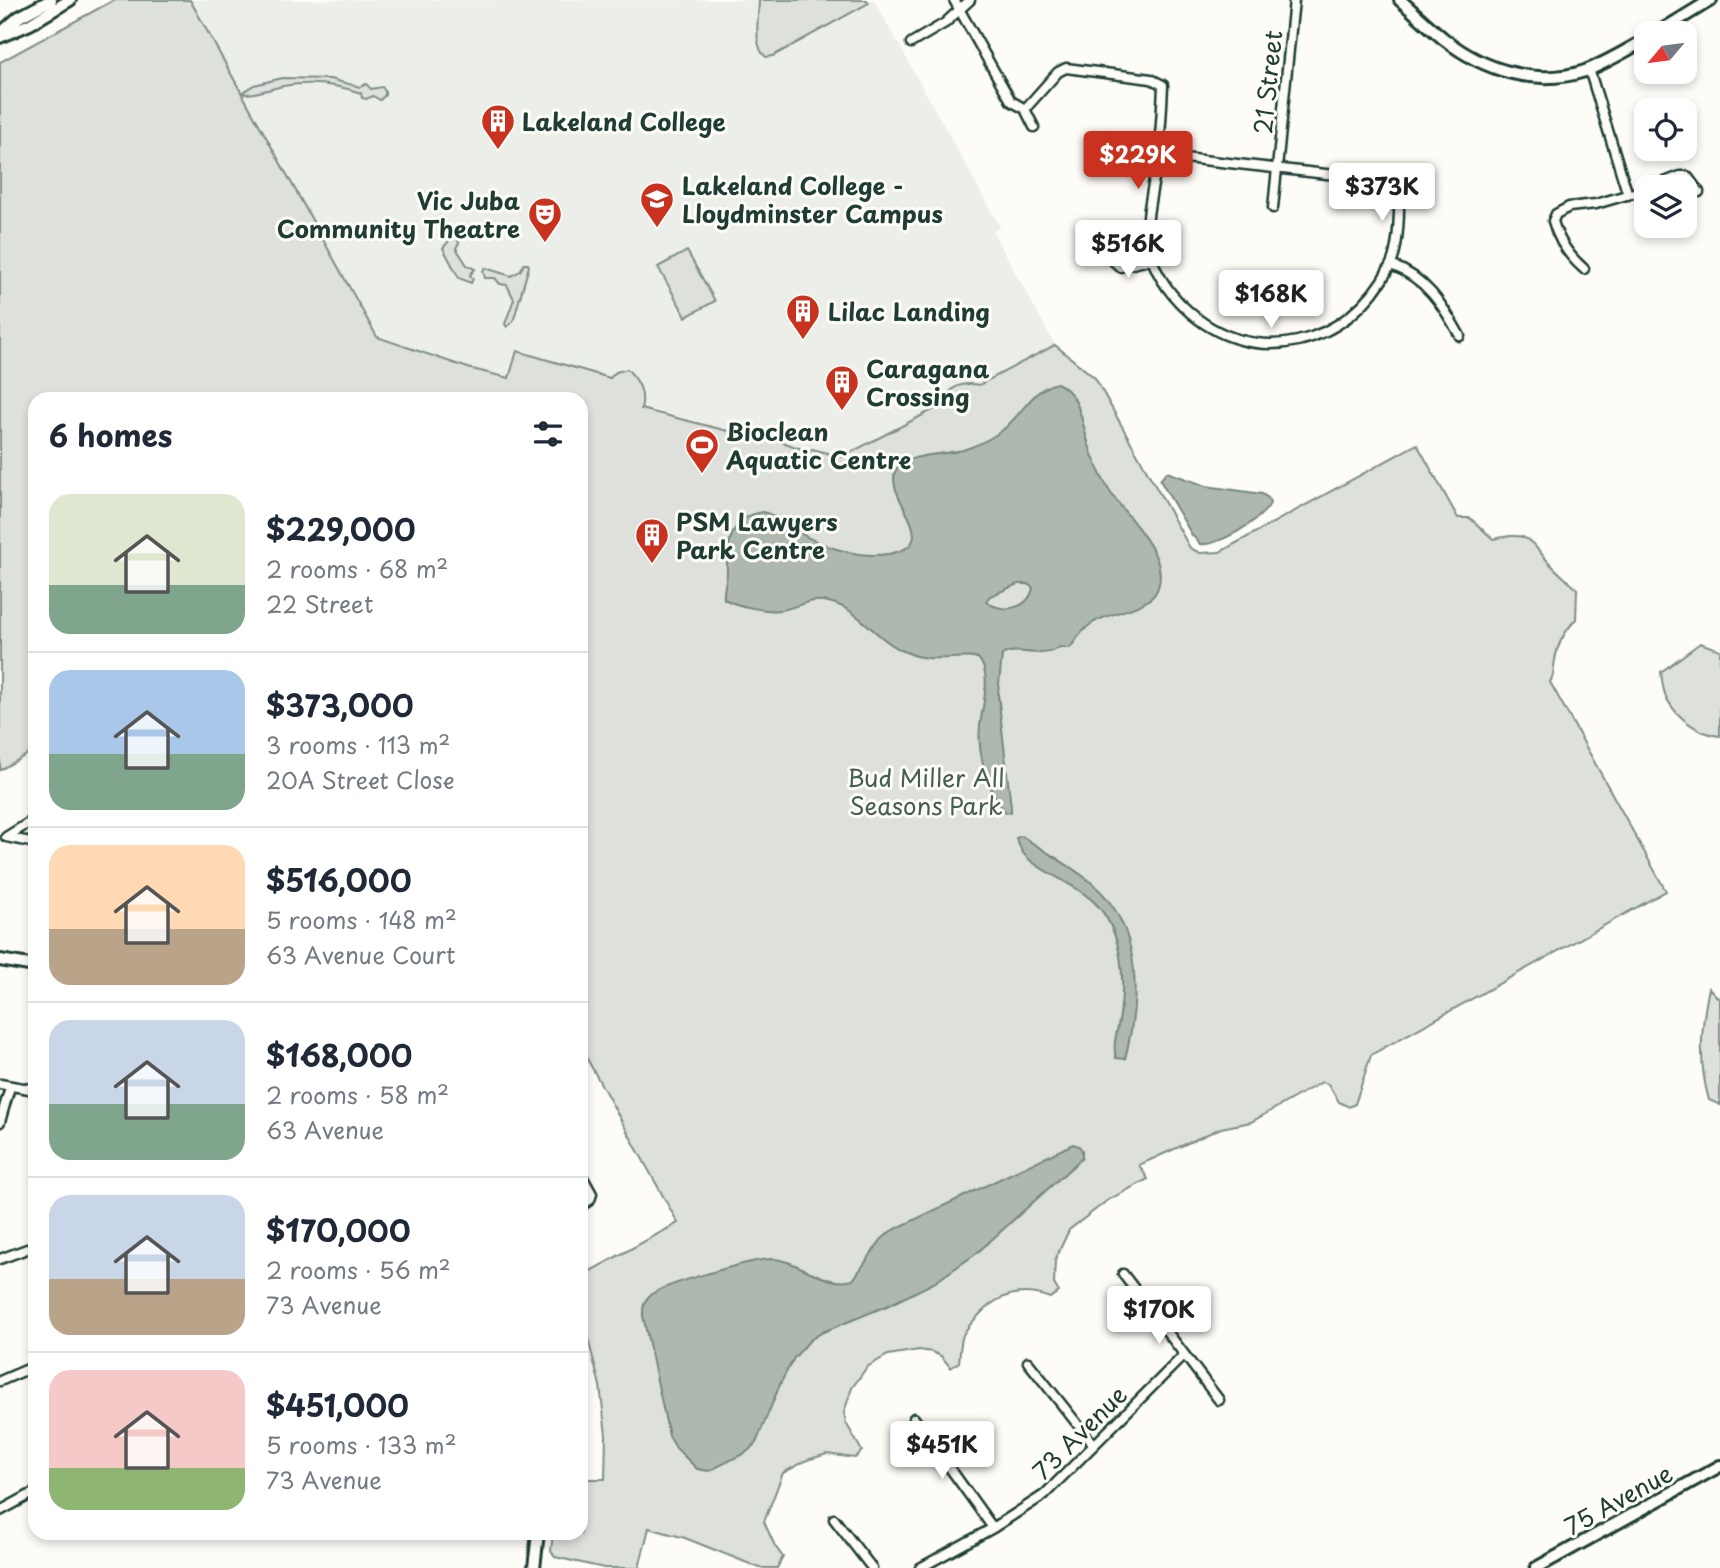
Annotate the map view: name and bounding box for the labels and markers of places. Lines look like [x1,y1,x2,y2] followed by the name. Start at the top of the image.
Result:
[479,102,517,151] building icon: Lakeland College
[522,103,726,139] place label: Lakeland College
[1089,132,1187,191] pin: $229K
[1333,164,1431,223] pin: $373K
[682,167,943,231] place label: Lakeland College - Lloydminster Campus
[638,180,676,229] school or university icon: Lakeland College - Lloydminster Campus
[277,182,521,246] place label: Vic Juba Community Theatre
[526,195,564,244] theatre icon: Vic Juba Community Theatre
[1079,220,1177,280] pin: $516K
[1222,270,1320,330] pin: $168K
[784,292,822,341] building icon: Lilac Landing
[828,293,990,329] place label: Lilac Landing
[866,350,990,414] place label: Caragana Crossing
[823,363,861,412] building icon: Caragana Crossing
[725,413,911,477] place label: Bioclean Aquatic Centre
[683,426,721,475] sports icon: Bioclean Aquatic Centre
[676,503,838,567] place label: PSM Lawyers Park Centre
[633,516,671,565] building icon: PSM Lawyers Park Centre
[1110,1286,1208,1346] pin: $170K
[893,1422,991,1481] pin: $451K

